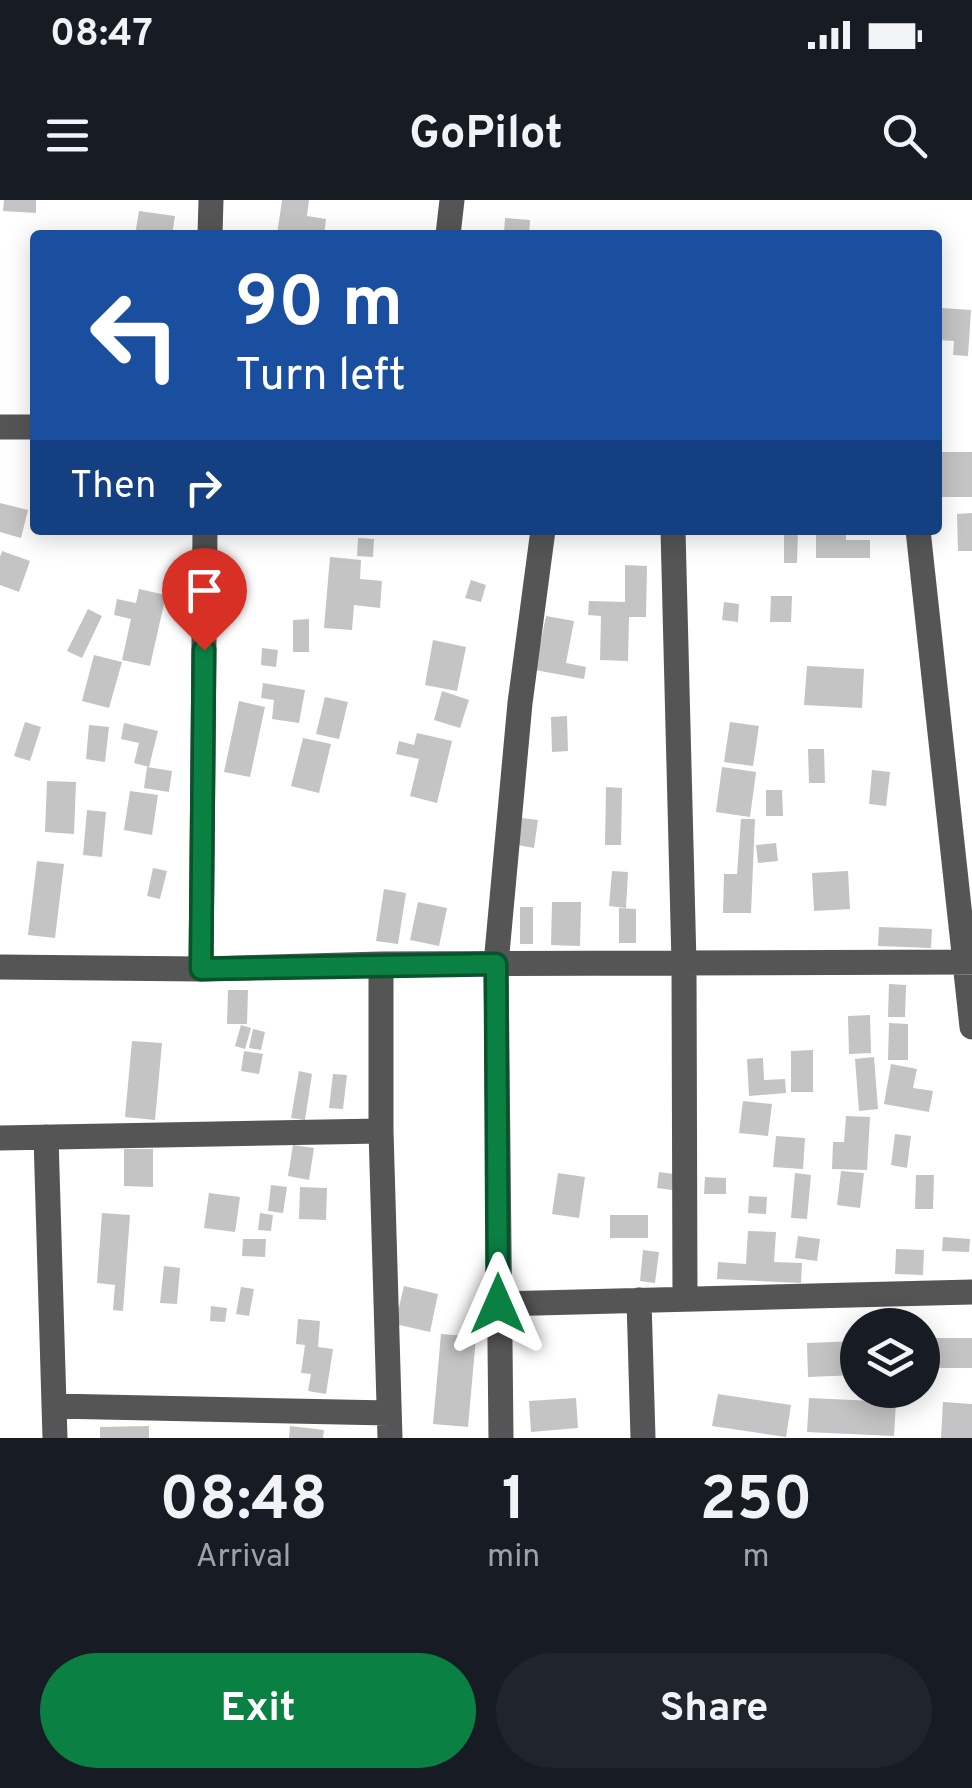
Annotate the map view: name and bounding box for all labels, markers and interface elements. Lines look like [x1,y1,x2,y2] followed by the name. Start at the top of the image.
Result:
[50,11,153,60] text: 08:47
[409,107,563,164] text: GoPilot
[40,108,95,163] icon: menu
[877,108,932,163] icon: search
[235,262,403,351] text: 90 m
[70,270,200,400] icon: left
[235,349,406,406] text: Turn left
[176,460,231,515] icon: right
[70,463,156,512] text: Then
[162,548,247,651] pin
[177,563,232,618] icon: arrive
[446,1252,550,1356] position arrow
[840,1308,940,1408] map controls
[840,1308,940,1408] button: layers
[160,1465,328,1541] text: 08:48
[502,1465,526,1541] text: 1
[700,1465,813,1541] text: 250
[196,1538,291,1578] text: Arrival
[487,1538,540,1578] text: min
[743,1538,770,1578] text: m
[40,1653,476,1768] button: Exit
[496,1653,932,1768] button: Share

